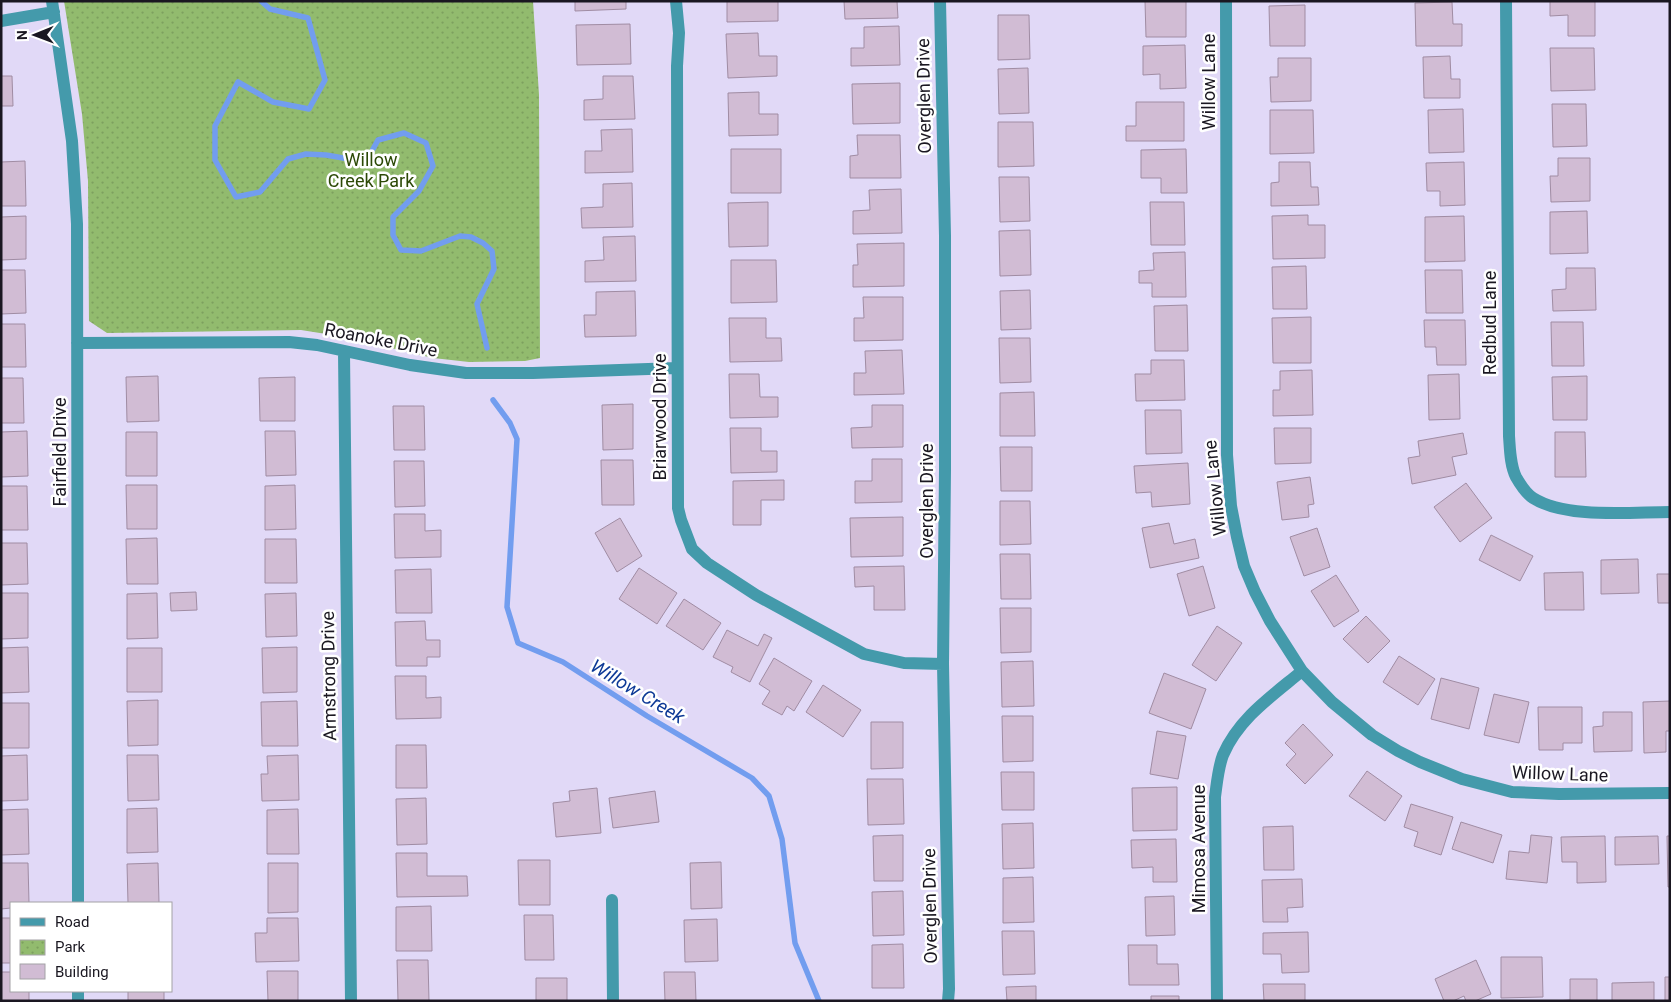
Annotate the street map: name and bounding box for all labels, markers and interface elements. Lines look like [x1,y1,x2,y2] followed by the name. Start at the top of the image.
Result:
[10,10,60,60] north arrow
[14,30,30,40] text: N
[1198,34,1219,130] street label: Willow Lane
[912,38,935,154] street label: Overglen Drive
[328,149,415,191] park label: Willow Creek Park
[1479,271,1500,375] street label: Redbud Lane
[323,318,439,361] street label: Roanoke Drive
[649,354,670,480] street label: Briarwood Drive
[49,398,70,506] street label: Fairfield Drive
[1199,439,1230,537] street label: Willow Lane
[916,443,937,559] street label: Overglen Drive
[317,611,340,741] street label: Armstrong Drive
[586,654,690,729] water label: Willow Creek
[1512,761,1609,786] street label: Willow Lane
[1188,785,1209,913] street label: Mimosa Avenue
[918,848,941,964] street label: Overglen Drive
[10,902,172,992] legend
[55,913,89,931] text: Road
[55,938,86,956] text: Park
[55,963,109,981] text: Building

